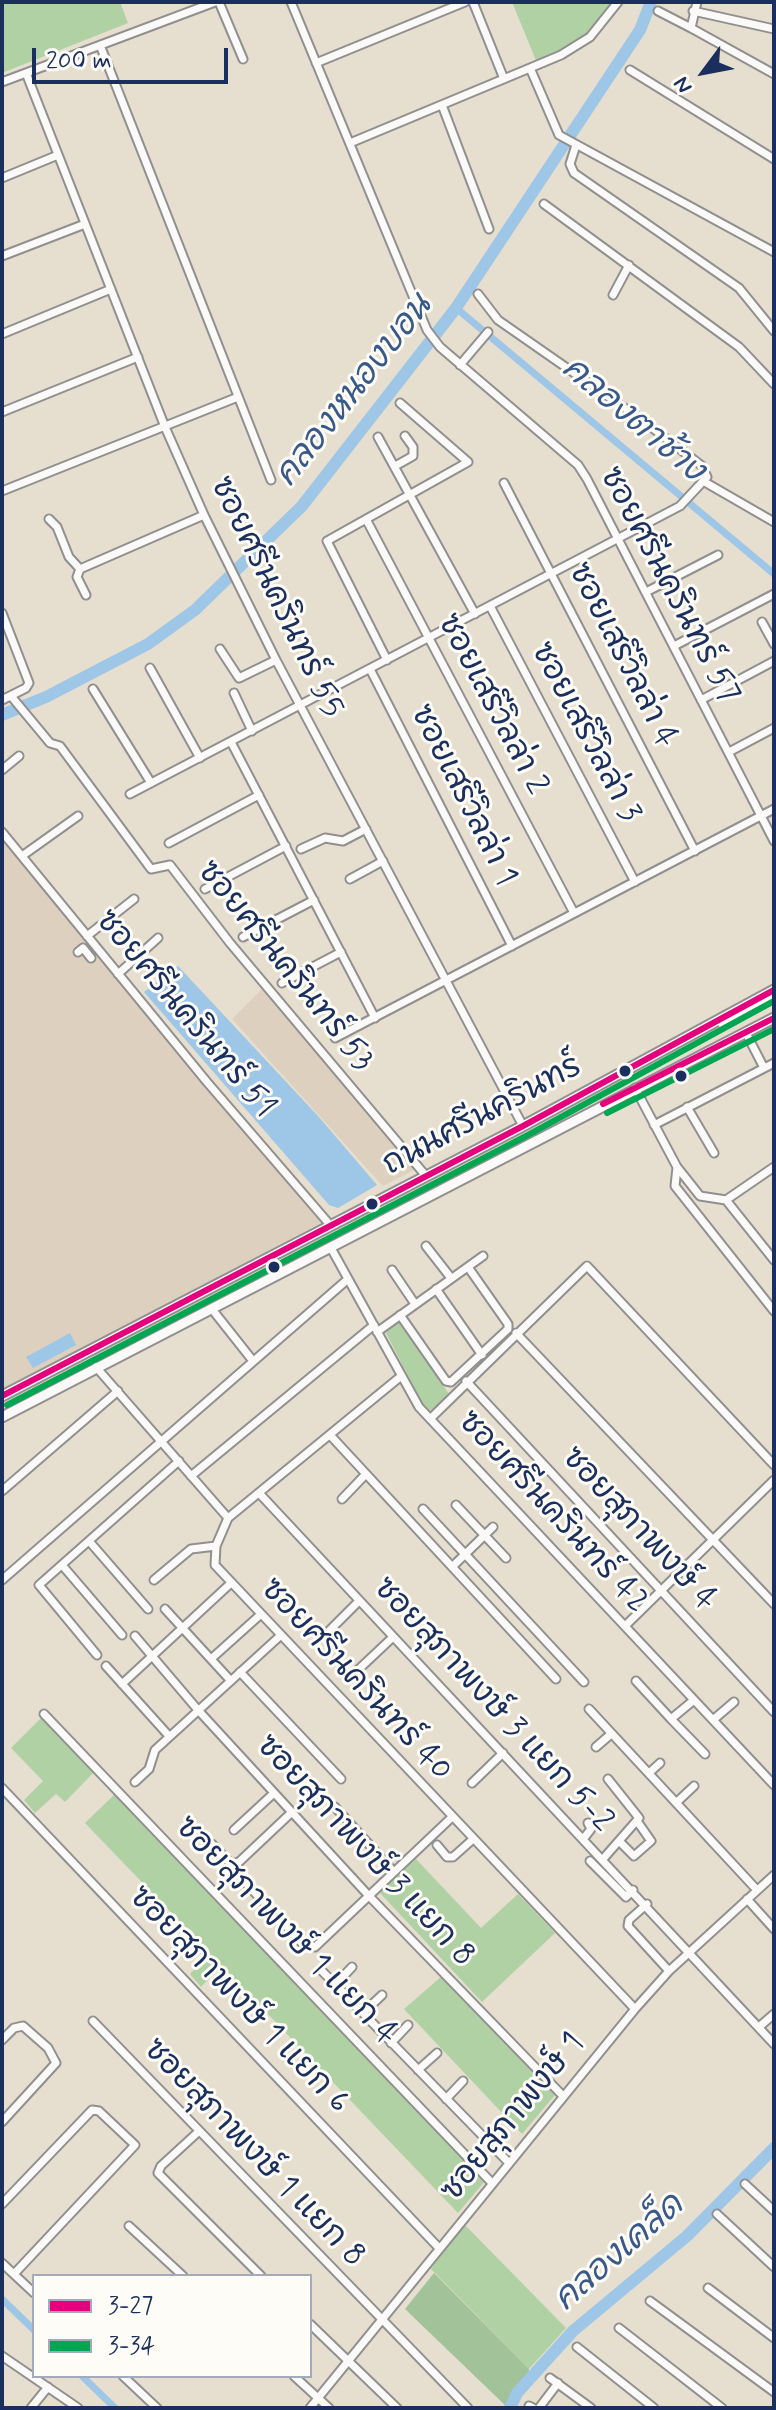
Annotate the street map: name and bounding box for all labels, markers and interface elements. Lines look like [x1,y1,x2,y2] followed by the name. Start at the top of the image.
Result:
[36,32,232,82] scale bar
[664,32,744,112] north arrow
[46,46,112,77] text: 200 m
[668,71,699,98] text: N
[268,288,442,496] water label: คลองหนองบอน
[552,350,712,492] water label: คลองตาช้าง
[590,461,746,711] street label: ซอยศรีนครินทร์ 57
[200,471,350,725] street label: ซอยศรีนครินทร์ 55
[558,557,684,755] street label: ซอยเสรีวิลล่า 4
[427,608,555,802] street label: ซอยเสรีวิลล่า 2
[521,637,647,829] street label: ซอยเสรีวิลล่า 3
[400,699,524,893] street label: ซอยเสรีวิลล่า 1
[187,854,381,1080] street label: ซอยศรีนครินทร์ 53
[86,903,282,1127] street label: ซอยศรีนครินทร์ 51
[377,1049,589,1185] street label: ถนนศรีนครินทร์
[617,1063,633,1079] unlabelled marker
[673,1068,689,1084] unlabelled marker
[364,1196,380,1212] unlabelled marker
[266,1259,282,1275] unlabelled marker
[449,1404,655,1622] street label: ซอยศรีนครินทร์ 42
[552,1440,724,1620] street label: ซอยสุภาพงษ์ 4
[364,1571,620,1841] street label: ซอยสุภาพงษ์ 3 แยก 5-2
[251,1572,459,1790] street label: ซอยศรีนครินทร์ 40
[247,1728,481,1976] street label: ซอยสุภาพงษ์ 3 แยก 8
[166,1809,404,2055] street label: ซอยสุภาพงษ์ 1 แยก 4
[120,1879,356,2123] street label: ซอยสุภาพงษ์ 1 แยก 6
[434,2026,594,2210] street label: ซอยสุภาพงษ์ 1
[134,2032,372,2276] street label: ซอยสุภาพงษ์ 1 แยก 8
[547,2187,693,2321] water label: คลองเคล็ด
[32,2274,312,2378] legend
[108,2291,153,2322] text: 3-27
[108,2331,155,2362] text: 3-34

